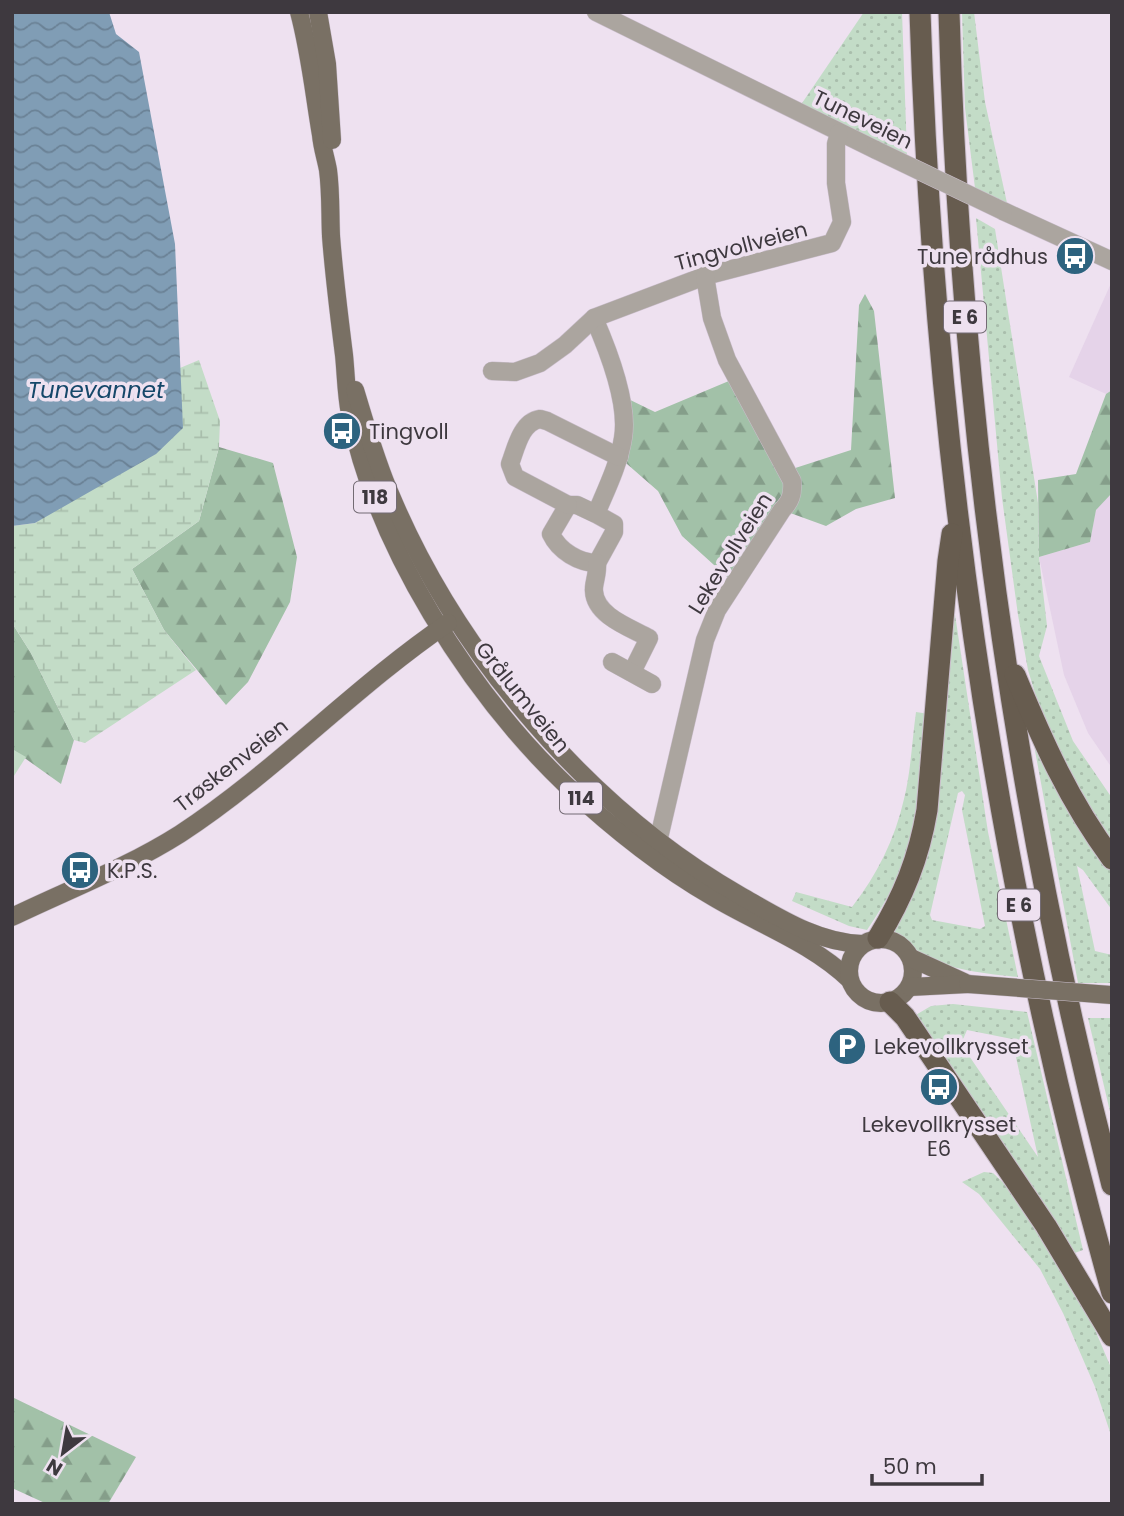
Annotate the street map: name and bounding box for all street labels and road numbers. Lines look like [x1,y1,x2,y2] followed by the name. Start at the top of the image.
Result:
[808,82,918,156] street label: Tuneveien
[671,214,811,278] street label: Tingvollveien
[944,302,986,332] road number: E 6
[354,482,396,512] road number: 118
[681,487,779,619] street label: Lekevollveien
[469,635,577,759] street label: Grålumveien
[168,711,294,819] street label: Trøskenveien
[560,782,602,814] road number: 114
[998,890,1040,920] road number: E 6

